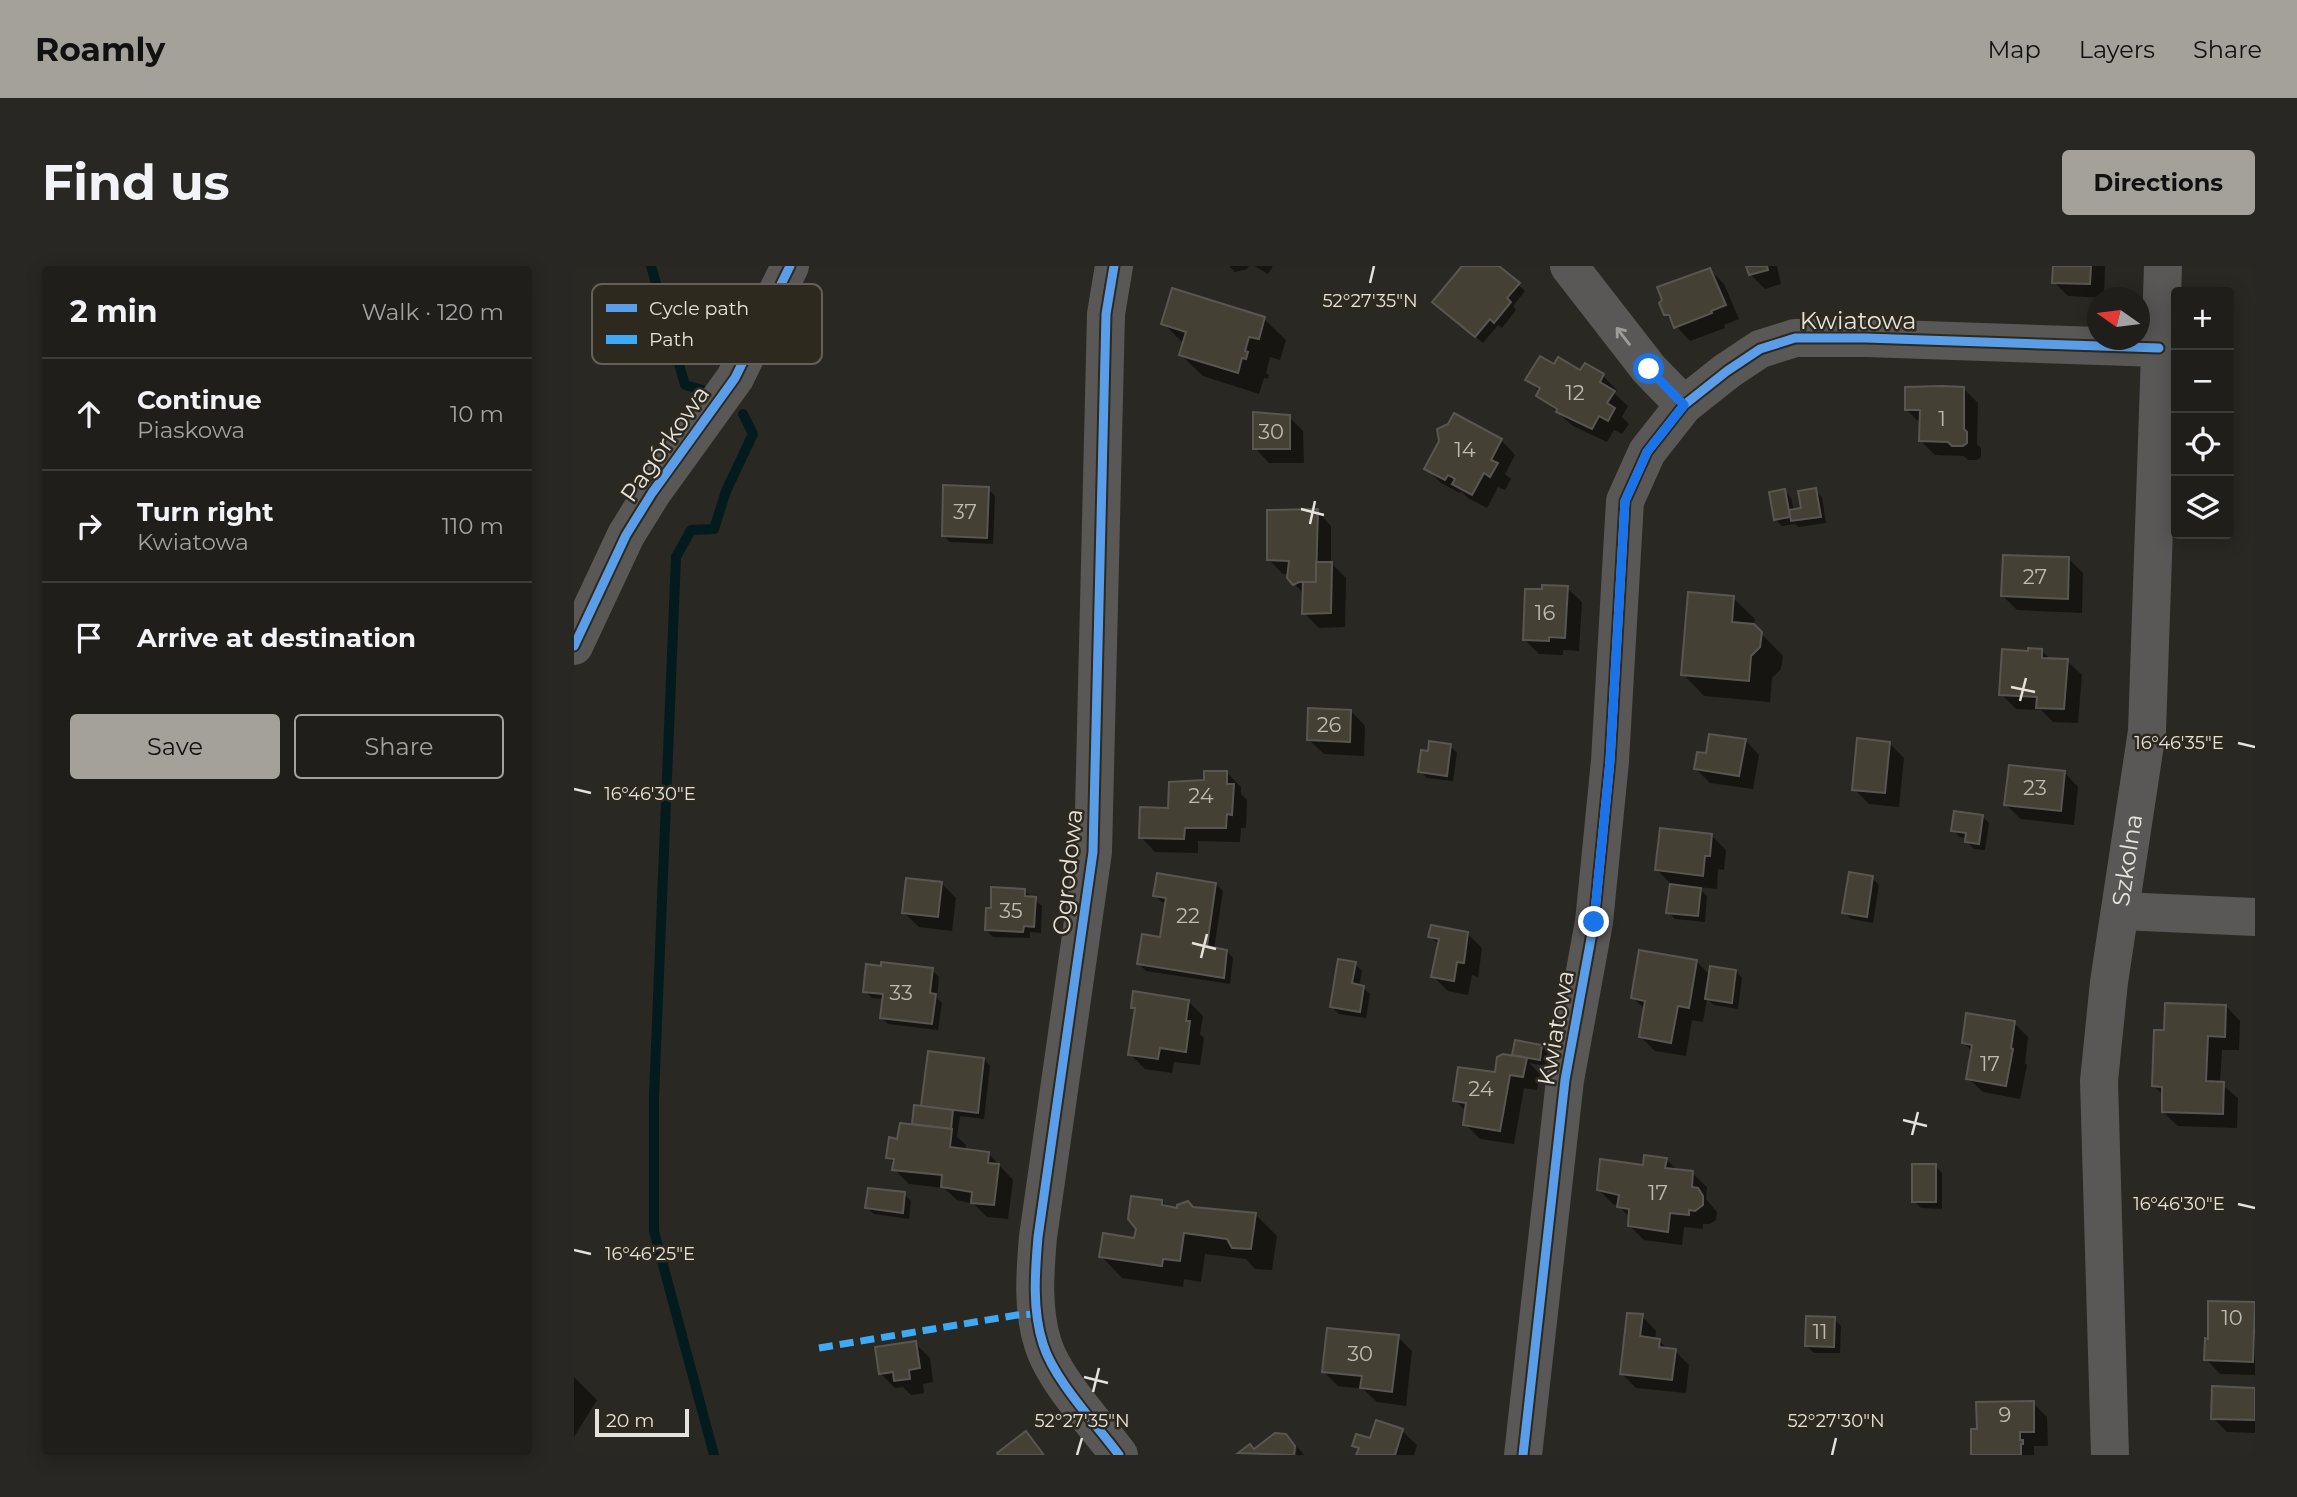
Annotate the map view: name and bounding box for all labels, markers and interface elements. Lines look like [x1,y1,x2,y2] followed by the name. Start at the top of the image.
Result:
[35,29,165,69] text: Roamly
[1987,35,2041,64] text: Map
[2079,35,2155,64] text: Layers
[2193,35,2262,64] text: Share
[2062,150,2255,215] button: Directions
[42,153,230,212] text: Find us
[592,284,822,364] legend
[2087,287,2150,350] north arrow
[2171,287,2234,539] map controls
[2171,287,2234,350] button: +
[1322,290,1418,312] text: 52°27'35"N
[70,293,157,330] text: 2 min
[649,297,749,320] text: Cycle path
[361,298,504,326] text: Walk · 120 m
[1800,306,1916,335] street label: Kwiatowa
[1615,327,1630,345] one-way arrow
[649,328,694,351] text: Path
[2171,350,2234,413] button: −
[1633,353,1664,384] route start
[614,380,715,507] street label: Pagórkowa
[1565,380,1585,405] house number: 12
[137,384,262,416] text: Continue
[70,395,108,433] icon: ahead
[450,400,504,428] text: 10 m
[1938,406,1946,431] house number: 1
[2171,413,2234,476] button: locate
[137,416,245,444] text: Piaskowa
[1258,419,1284,444] house number: 30
[1454,437,1476,462] house number: 14
[2171,476,2234,539] button: layers
[137,496,273,528] text: Turn right
[953,499,977,524] house number: 37
[70,507,108,545] icon: right
[442,512,504,540] text: 110 m
[137,528,249,556] text: Kwiatowa
[2023,564,2047,589] house number: 27
[1535,600,1555,625] house number: 16
[70,619,108,657] icon: arrive
[137,622,416,654] text: Arrive at destination
[1317,712,1342,737] house number: 26
[70,714,280,779] button: Save
[294,714,504,779] button: Share
[2134,732,2224,754] text: 16°46'35"E
[2023,775,2047,800] house number: 23
[604,783,696,805] text: 16°46'30"E
[1188,783,1214,808] house number: 24
[1046,807,1089,936] street label: Ogrodowa
[2106,812,2148,908] street label: Szkolna
[999,898,1023,923] house number: 35
[1176,903,1200,928] house number: 22
[1578,906,1609,937] route end
[1531,968,1580,1088] street label: Kwiatowa
[889,980,913,1005] house number: 33
[1980,1051,2000,1076] house number: 17
[1468,1076,1494,1101] house number: 24
[1648,1180,1668,1205] house number: 17
[2133,1193,2225,1215] text: 16°46'30"E
[605,1243,695,1265] text: 16°46'25"E
[2221,1305,2243,1330] house number: 10
[1812,1319,1828,1344] house number: 11
[1347,1341,1373,1366] house number: 30
[1999,1402,2011,1427] house number: 9
[595,1406,690,1438] scale bar
[606,1409,654,1432] text: 20 m
[1034,1410,1130,1432] text: 52°27'35"N
[1787,1410,1885,1432] text: 52°27'30"N

